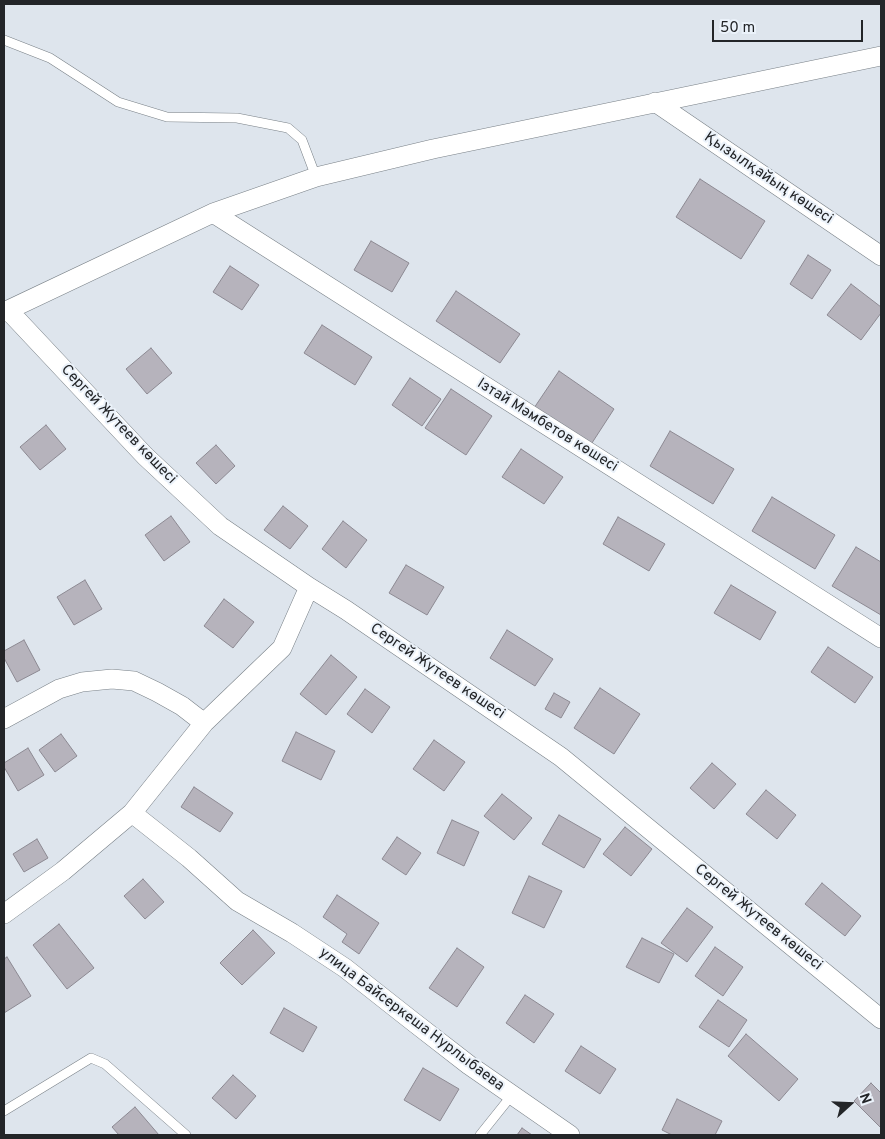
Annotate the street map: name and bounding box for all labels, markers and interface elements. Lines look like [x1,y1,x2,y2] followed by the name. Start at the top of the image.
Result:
[715,10,866,42] scale bar
[720,19,755,38] text: 50 m
[700,129,836,229] street label: Қызылқайың көшесі
[56,362,180,488] street label: Сергей Жутеев көшесі
[473,375,621,477] street label: Ізтай Мәмбетов көшесі
[366,620,508,724] street label: Сергей Жутеев көшесі
[691,861,825,975] street label: Сергей Жутеев көшесі
[315,944,507,1096] street label: улица Байсеркеша Нурлыбаева
[825,1079,875,1129] north arrow
[855,1091,874,1106] text: N

